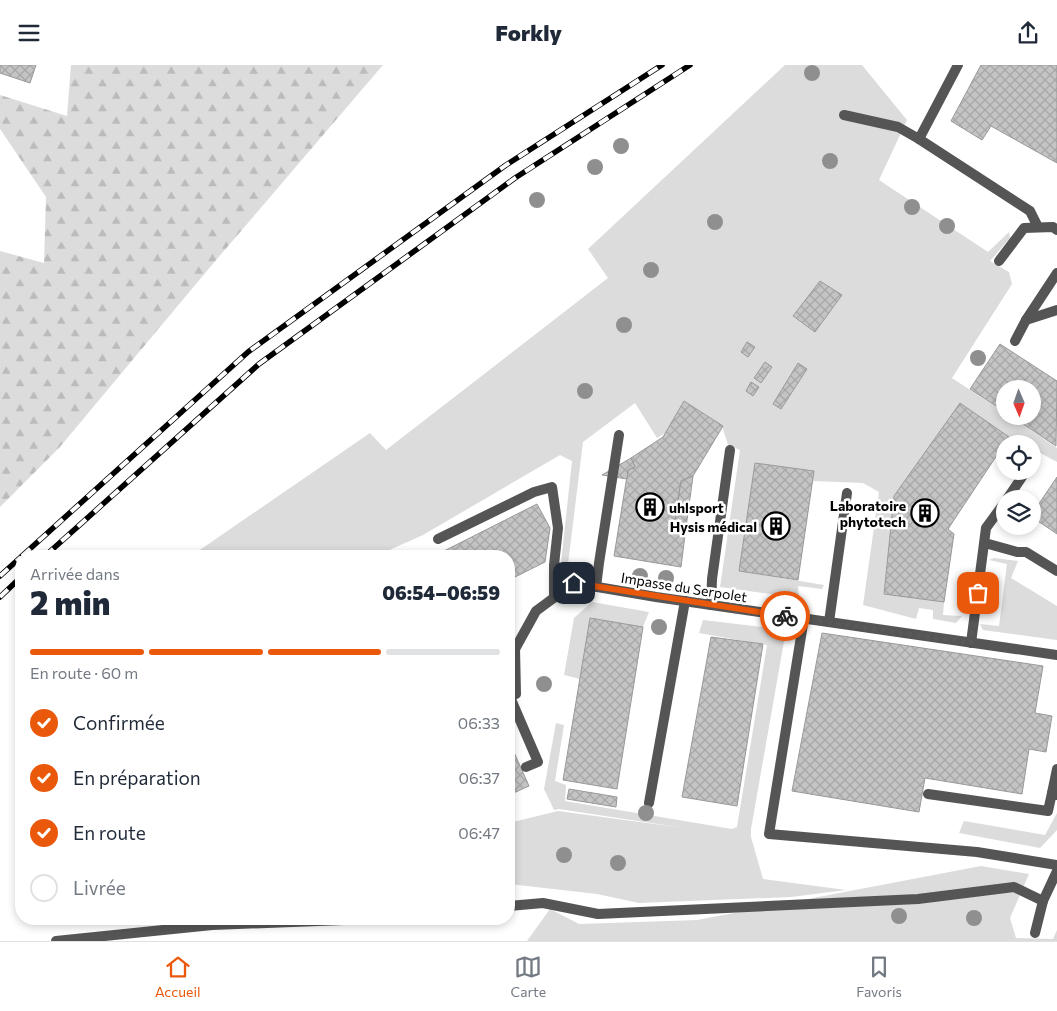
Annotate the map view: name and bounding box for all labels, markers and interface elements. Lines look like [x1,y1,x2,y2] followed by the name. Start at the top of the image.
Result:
[15,19,43,47] icon: menu
[495,19,562,46] text: Forkly
[1014,19,1042,47] icon: share
[996,380,1041,425] north arrow
[996,380,1041,535] map controls
[996,435,1041,480] button: locate
[996,490,1041,535] button: layers
[635,492,665,522] building icon: uhlsport
[830,497,906,530] place label: Laboratoire phytotech
[910,498,940,528] building icon: Laboratoire phytotech
[669,499,724,516] place label: uhlsport
[761,511,791,541] building icon: Hysis médical
[670,518,757,535] place label: Hysis médical
[553,562,595,604] pin
[30,564,120,583] text: Arrivée dans
[560,569,588,597] icon: home
[620,569,749,605] street label: Impasse du Serpolet
[957,572,999,614] pin
[964,579,992,607] icon: bag
[382,581,500,604] text: 06:54–06:59
[30,582,110,622] text: 2 min
[760,591,810,641] courier
[771,602,799,630] icon: bike
[30,663,138,682] text: En route · 60 m
[30,709,58,737] icon: check
[73,711,165,734] text: Confirmée
[458,713,500,732] text: 06:33
[30,764,58,792] icon: check
[73,766,201,789] text: En préparation
[459,768,500,787] text: 06:37
[30,819,58,847] icon: check
[73,821,146,844] text: En route
[458,823,500,842] text: 06:47
[73,876,126,899] text: Livrée
[155,953,201,1000] tab: Accueil
[511,953,546,1000] tab: Carte
[856,953,902,1000] tab: Favoris

